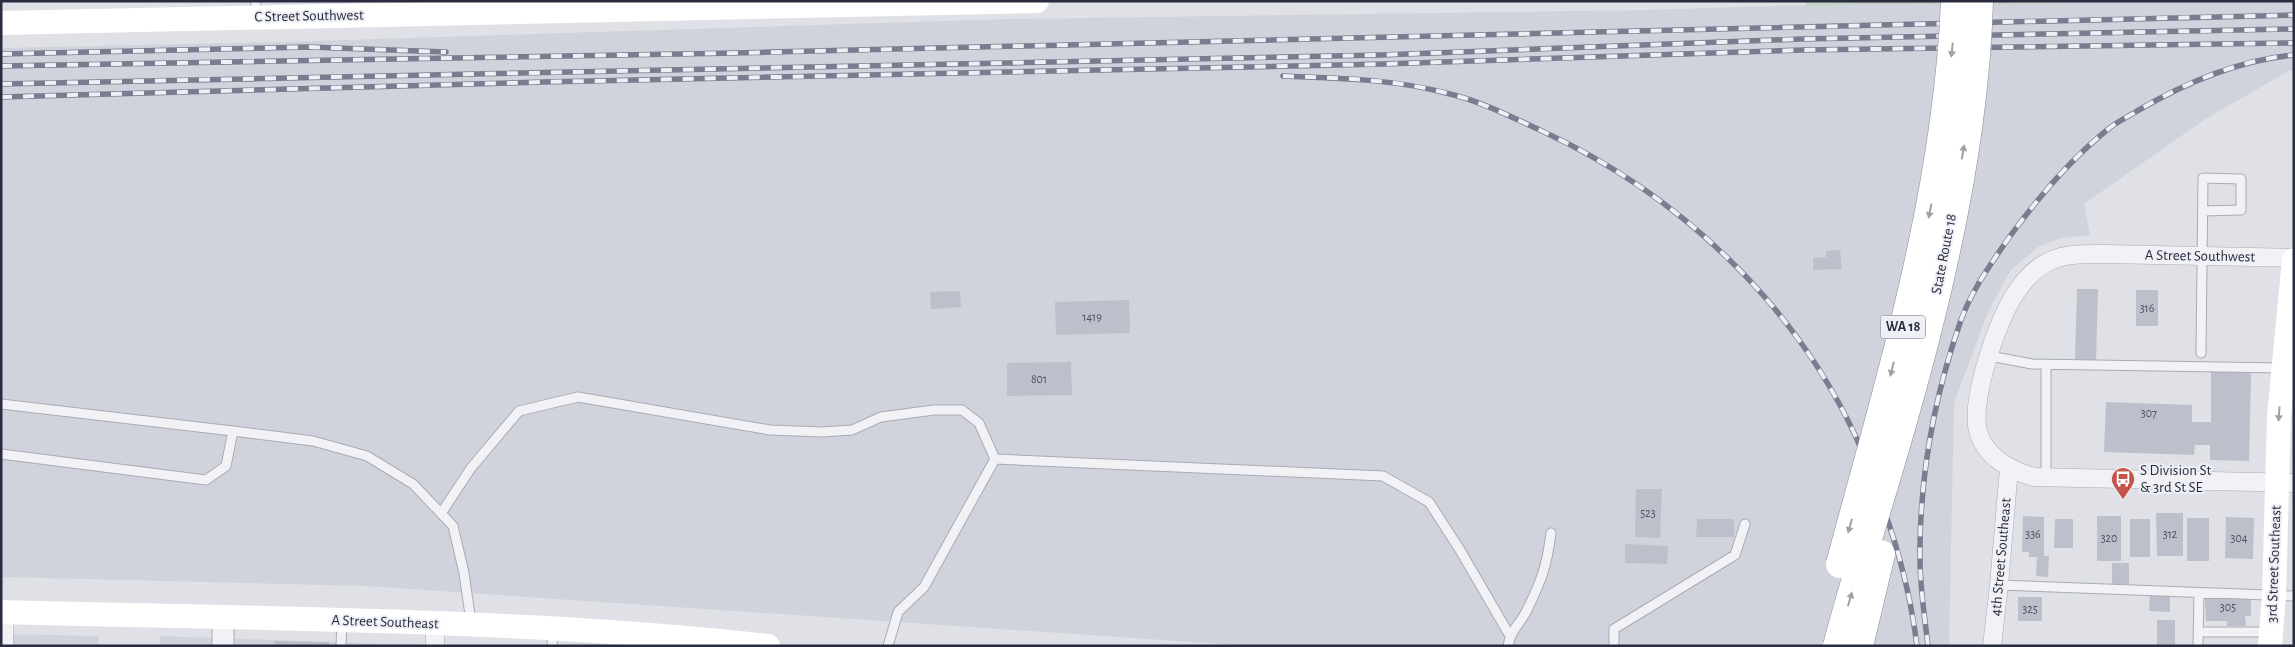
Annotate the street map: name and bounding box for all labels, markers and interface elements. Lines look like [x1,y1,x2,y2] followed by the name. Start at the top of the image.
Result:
[254,8,364,24] street label: C Street Southwest
[1948,42,1956,58] one-way arrow
[1959,144,1967,160] one-way arrow
[1925,203,1933,219] one-way arrow
[1929,212,1959,296] street label: State Route 18
[2145,248,2255,264] street label: A Street Southwest
[2140,302,2155,314] house number: 316
[1082,311,1102,323] house number: 1419
[1880,316,1926,338] road number: WA 18
[1888,361,1896,376] one-way arrow
[1031,373,1047,385] house number: 801
[2141,407,2157,419] house number: 307
[2275,407,2283,423] one-way arrow
[2140,463,2212,495] place label: S Division St & 3rd St SE
[2110,466,2136,500] bus stop icon: S Division St & 3rd St SE
[1988,497,2014,617] street label: 4th Street Southeast
[2264,505,2284,623] street label: 3rd Street Southeast
[1640,507,1656,519] house number: 523
[1846,518,1854,533] one-way arrow
[2025,528,2041,540] house number: 336
[2163,528,2178,540] house number: 312
[2101,532,2117,544] house number: 320
[2230,532,2248,544] house number: 304
[1846,591,1854,606] one-way arrow
[2220,601,2236,613] house number: 305
[2022,603,2038,615] house number: 325
[331,613,439,631] street label: A Street Southeast

